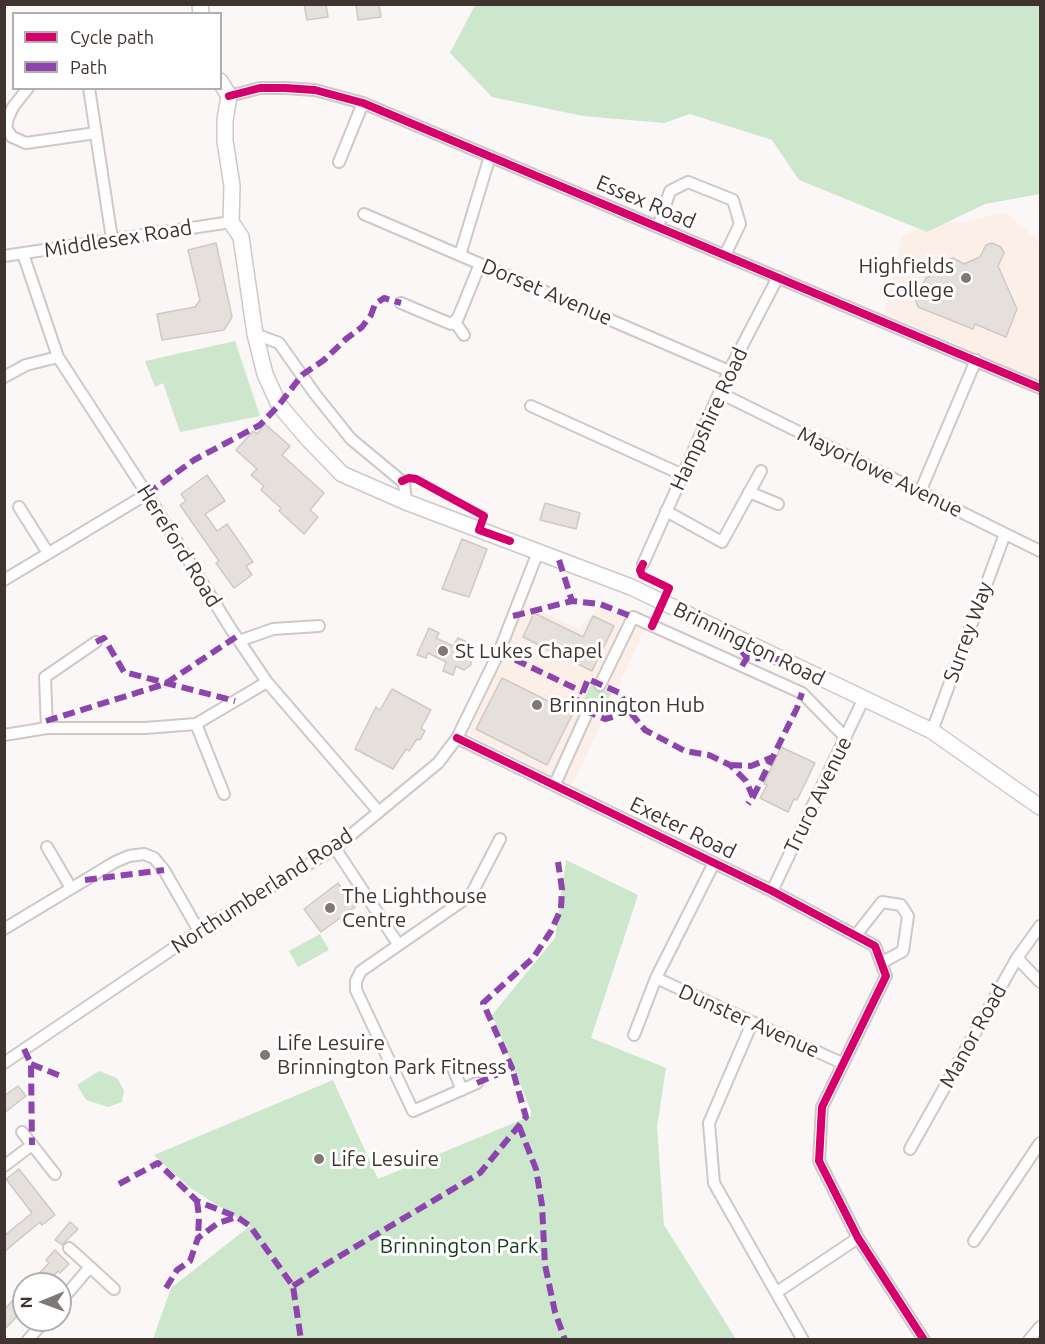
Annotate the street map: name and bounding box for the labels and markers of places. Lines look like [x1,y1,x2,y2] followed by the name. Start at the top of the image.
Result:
[859,253,954,303] place label: Highfields College
[959,271,973,285] marker: Highfields College
[455,638,603,664] place label: St Lukes Chapel
[436,644,450,658] marker: St Lukes Chapel
[549,692,705,718] place label: Brinnington Hub
[530,698,544,712] marker: Brinnington Hub
[342,883,487,933] place label: The Lighthouse Centre
[323,901,337,915] marker: The Lighthouse Centre
[277,1030,507,1080] place label: Life Lesuire Brinnington Park Fitness
[258,1048,272,1062] marker: Life Lesuire Brinnington Park Fitness
[331,1146,439,1172] place label: Life Lesuire
[312,1152,326,1166] marker: Life Lesuire

